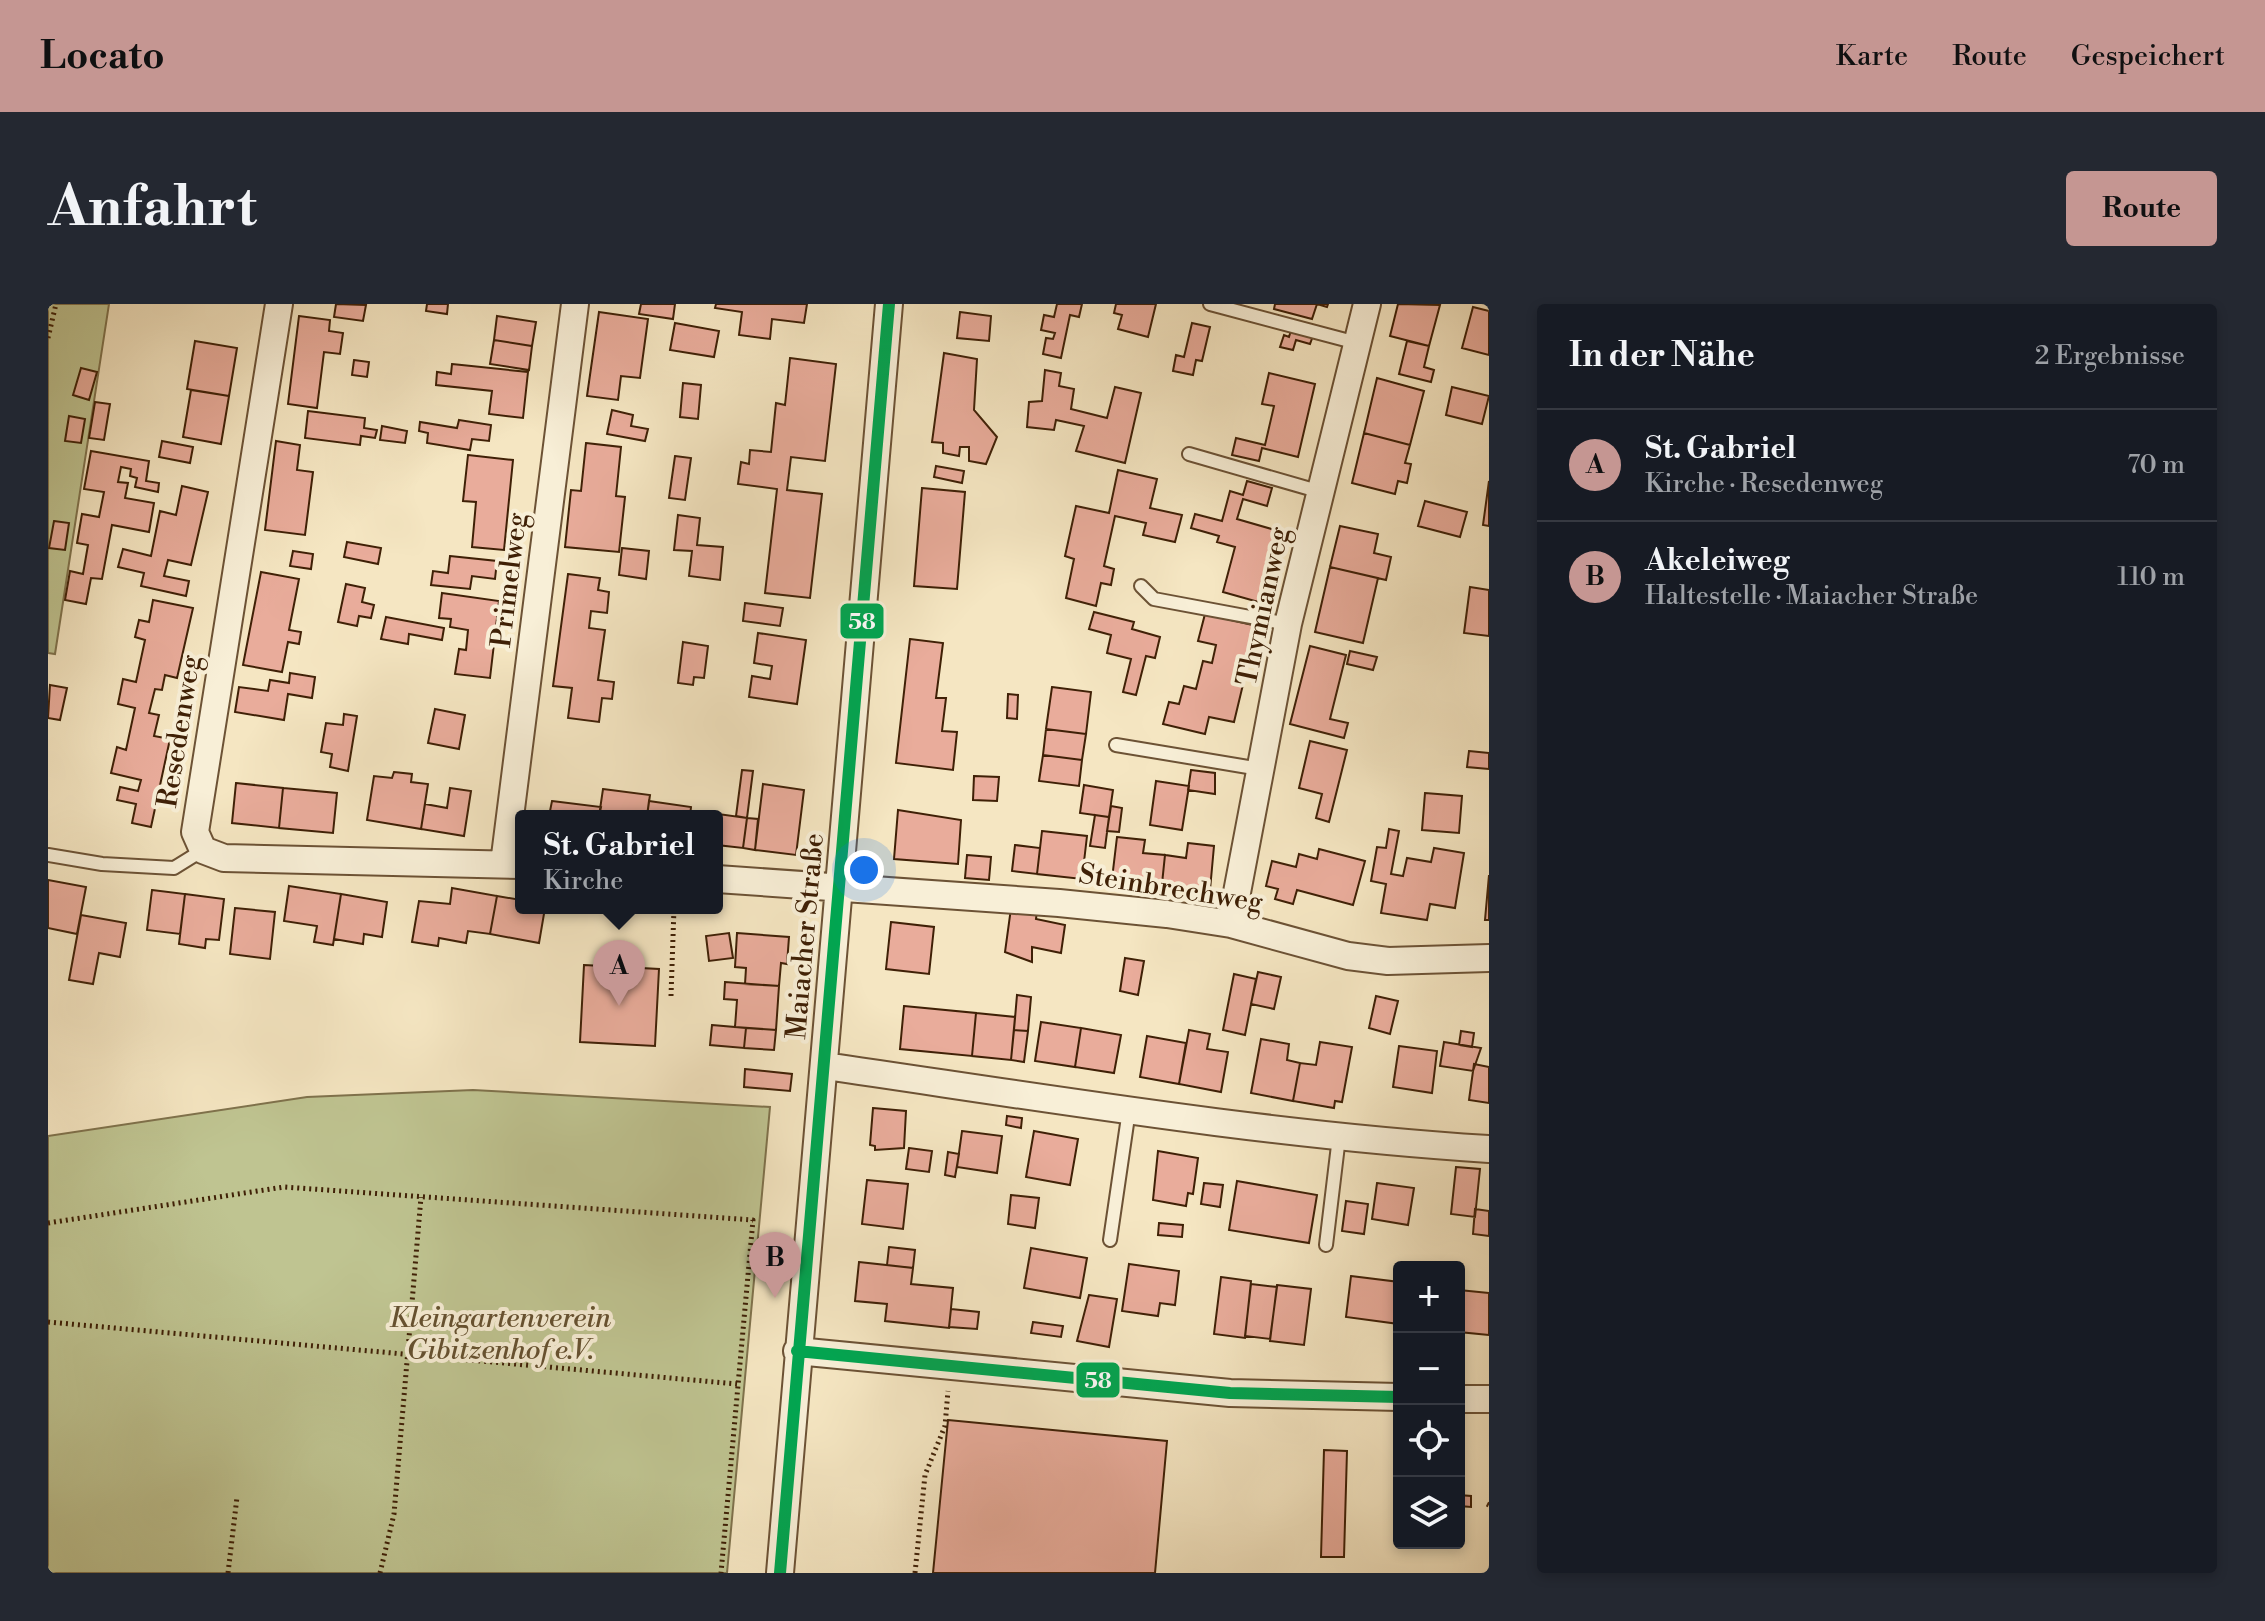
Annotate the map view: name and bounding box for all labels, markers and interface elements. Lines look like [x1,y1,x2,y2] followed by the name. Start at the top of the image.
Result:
[40,33,165,80] text: Locato
[1836,39,1908,74] text: Karte
[1952,39,2027,74] text: Route
[2071,39,2225,74] text: Gespeichert
[2066,171,2217,246] button: Route
[48,173,257,243] text: Anfahrt
[1569,335,1755,377] text: In der Nähe
[2035,340,2185,372] text: 2 Ergebnisse
[1645,430,1796,468] text: St. Gabriel
[1586,449,1604,481] text: A
[2127,449,2185,481] text: 70 m
[1645,468,1883,500] text: Kirche · Resedenweg
[484,510,535,650] street label: Primelweg
[1230,523,1297,689] street label: Thymianweg
[1645,542,1790,580] text: Akeleiweg
[1585,561,1605,593] text: B
[2117,561,2185,593] text: 110 m
[1645,580,1978,612] text: Haltestelle · Maiacher Straße
[839,602,885,640] line badge: 58
[848,609,876,636] text: 58
[150,652,209,810] street label: Resedenweg
[515,810,723,914] popup
[543,827,695,865] text: St. Gabriel
[779,832,832,1041] street label: Maiacher Straße
[844,850,884,890] your location
[1076,857,1266,920] street label: Steinbrechweg
[543,865,623,897] text: Kirche
[593,940,645,1006] pin: A
[749,1232,801,1298] pin: B
[1393,1261,1465,1549] map controls
[1393,1261,1465,1333] button: +
[389,1301,611,1368] park label: Kleingartenverein Gibitzenhof e.V.
[1393,1333,1465,1405] button: −
[1075,1361,1121,1399] line badge: 58
[1084,1368,1112,1395] text: 58
[1393,1405,1465,1477] button: locate
[1393,1477,1465,1549] button: layers

